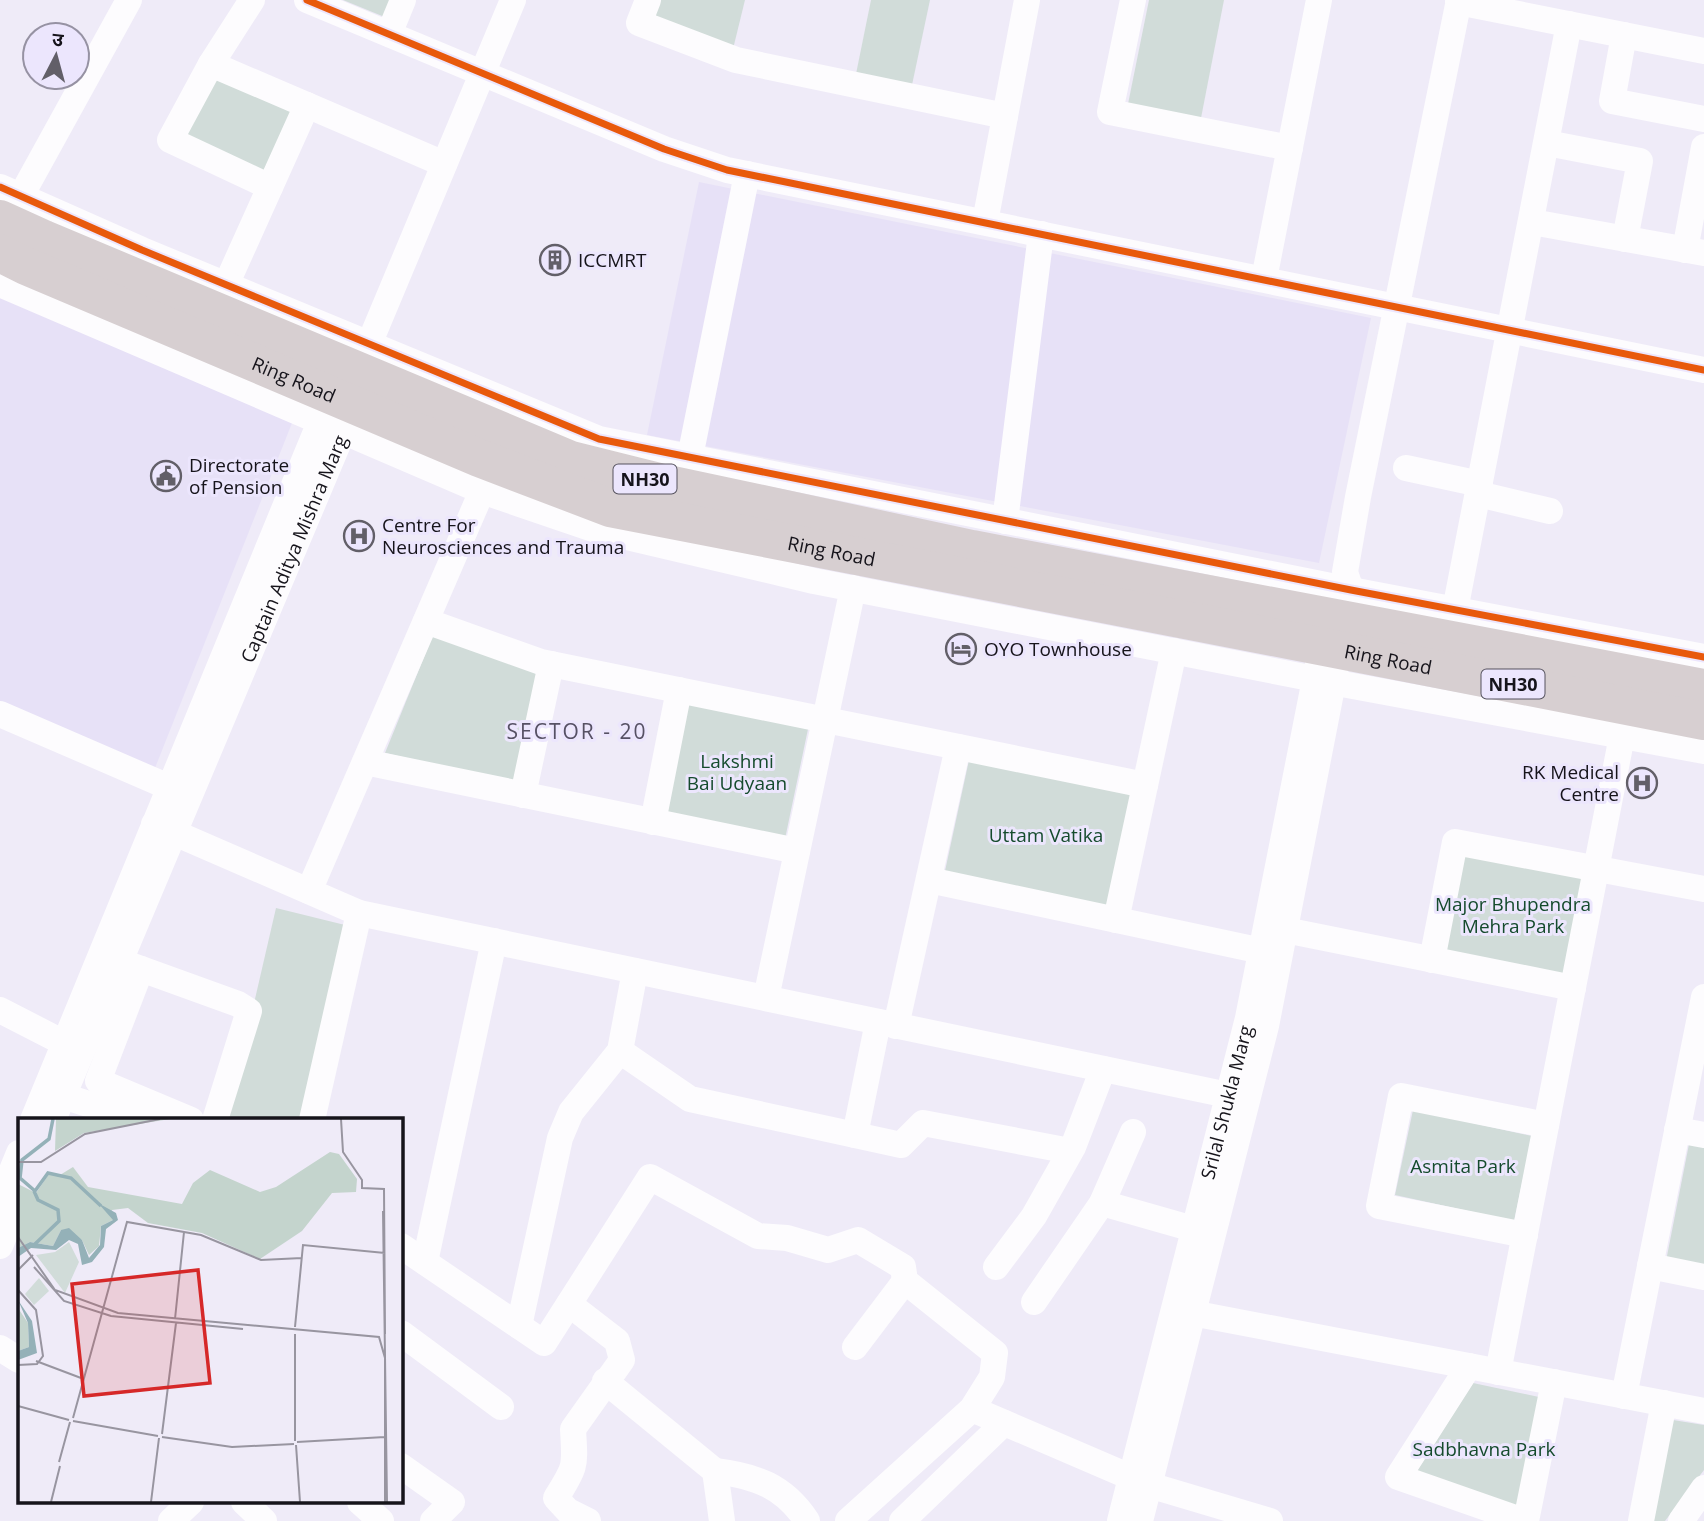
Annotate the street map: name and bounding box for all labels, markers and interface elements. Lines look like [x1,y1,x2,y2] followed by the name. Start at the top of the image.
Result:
[21,21,91,91] north arrow
[51,26,66,53] text: उ
[538,243,572,277] building icon: ICCMRT
[578,247,647,273] place label: ICCMRT
[248,350,340,409] street label: Ring Road
[234,431,353,667] street label: Captain Aditya Mishra Marg
[189,452,289,500] place label: Directorate of Pension
[149,459,183,493] public building icon: Directorate of Pension
[614,464,676,494] road number: NH30
[382,512,624,560] place label: Centre For Neurosciences and Trauma
[342,519,376,553] hospital icon: Centre For Neurosciences and Trauma
[785,530,878,572] street label: Ring Road
[944,632,978,666] hotel icon: OYO Townhouse
[984,636,1132,662] place label: OYO Townhouse
[1342,638,1434,681] street label: Ring Road
[1482,670,1544,698] road number: NH30
[507,717,647,745] district label: SECTOR - 20
[687,748,787,796] park label: Lakshmi Bai Udyaan
[1522,759,1619,807] place label: RK Medical Centre
[1625,766,1659,800] hospital icon: RK Medical Centre
[989,822,1103,848] park label: Uttam Vatika
[1435,891,1591,939] park label: Major Bhupendra Mehra Park
[1194,1023,1259,1182] street label: Srilal Shukla Marg
[18,1118,402,1504] inset map
[1410,1153,1516,1179] park label: Asmita Park
[1413,1436,1555,1462] park label: Sadbhavna Park

